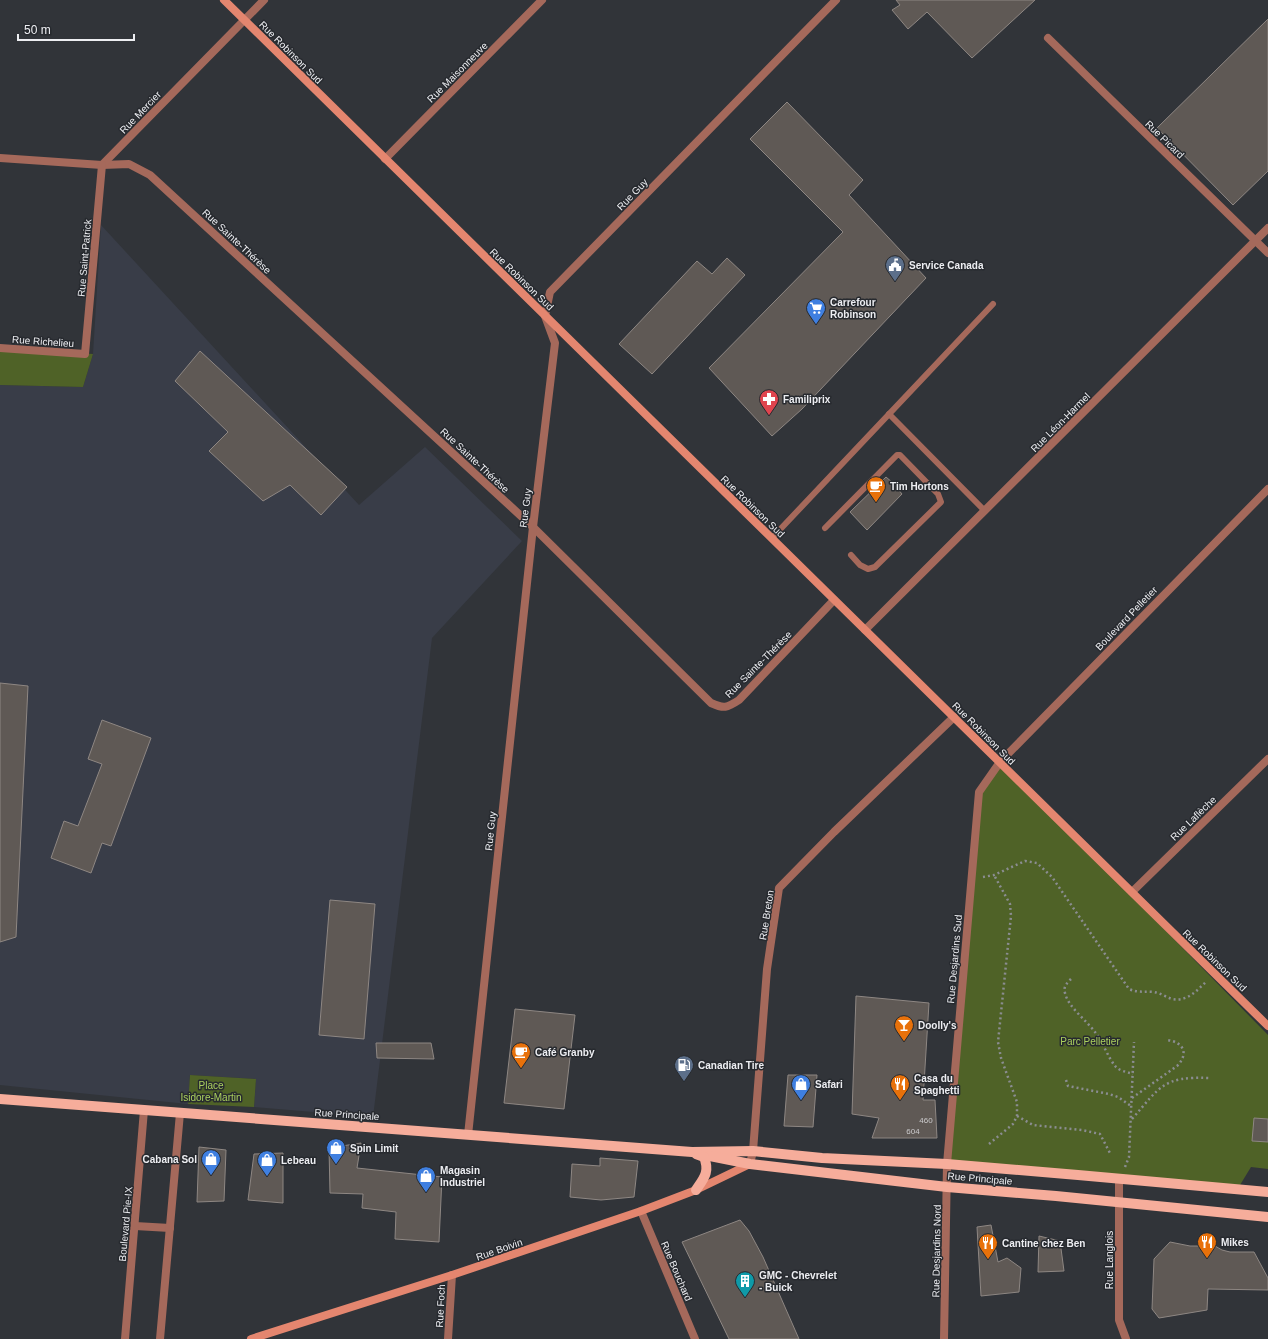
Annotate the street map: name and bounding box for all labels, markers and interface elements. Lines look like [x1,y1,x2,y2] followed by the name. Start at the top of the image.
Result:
[18,16,134,42] scale bar
[257,19,324,86] street label: Rue Robinson Sud
[24,23,51,37] text: 50 m
[425,40,490,105] street label: Rue Maisonneuve
[117,88,164,136] street label: Rue Mercier
[1143,118,1186,160] street label: Rue Picard
[615,176,650,212] street label: Rue Guy
[200,207,273,276] street label: Rue Sainte-Thérèse
[76,218,93,297] street label: Rue Saint-Patrick
[488,246,556,312] street label: Rue Robinson Sud
[884,254,906,282] public building icon: Service Canada
[909,260,984,271] place label: Service Canada
[805,297,827,325] supermarket icon: Carrefour Robinson
[830,297,876,320] place label: Carrefour Robinson
[12,334,74,349] street label: Rue Richelieu
[758,388,780,416] pharmacy icon: Familiprix
[1029,391,1092,454] street label: Rue Léon-Harmel
[783,394,831,405] place label: Familiprix
[438,426,511,495] street label: Rue Sainte-Thérèse
[719,473,787,539] street label: Rue Robinson Sud
[865,475,887,503] cafe icon: Tim Hortons
[890,481,949,492] place label: Tim Hortons
[518,488,533,528] street label: Rue Guy
[1093,584,1160,652] street label: Boulevard Pelletier
[723,629,794,700] street label: Rue Sainte-Thérèse
[950,700,1017,767] street label: Rue Robinson Sud
[1168,794,1219,843] street label: Rue Laflèche
[483,811,498,851] street label: Rue Guy
[757,889,776,941] street label: Rue Breton
[945,914,964,1004] street label: Rue Desjardins Sud
[1181,927,1249,993] street label: Rue Robinson Sud
[893,1014,915,1042] bar icon: Doolly's
[918,1020,957,1031] place label: Doolly's
[1060,1036,1120,1047] park label: Parc Pelletier
[510,1041,532,1069] cafe icon: Café Granby
[535,1047,595,1058] place label: Café Granby
[673,1054,695,1082] fuel station icon: Canadian Tire
[698,1060,764,1071] place label: Canadian Tire
[790,1073,812,1101] shop icon: Safari
[889,1073,911,1101] restaurant icon: Casa du Spaghetti
[914,1073,960,1096] place label: Casa du Spaghetti
[815,1079,843,1090] place label: Safari
[180,1080,242,1103] park label: Place Isidore-Martin
[314,1107,380,1122] street label: Rue Principale
[919,1116,933,1125] house number: 460
[906,1127,920,1136] house number: 604
[325,1137,347,1165] shop icon: Spin Limit
[350,1143,399,1154] place label: Spin Limit
[200,1148,222,1176] shop icon: Cabana Sol
[256,1149,278,1177] shop icon: Lebeau
[143,1154,197,1165] place label: Cabana Sol
[281,1155,316,1166] place label: Lebeau
[415,1165,437,1193] shop icon: Magasin Industriel
[440,1165,485,1188] place label: Magasin Industriel
[947,1170,1013,1187] street label: Rue Principale
[117,1186,134,1262] street label: Boulevard Pie-IX
[930,1205,943,1298] street label: Rue Desjardins Nord
[1104,1231,1115,1289] street label: Rue Langlois
[1196,1231,1218,1259] restaurant icon: Mikes
[977,1232,999,1260] restaurant icon: Cantine chez Ben
[475,1236,524,1263] street label: Rue Boivin
[1221,1237,1249,1248] place label: Mikes
[1002,1238,1085,1249] place label: Cantine chez Ben
[659,1240,694,1303] street label: Rue Bouchard
[734,1270,756,1298] building icon: GMC - Chevrelet - Buick
[759,1270,837,1293] place label: GMC - Chevrelet - Buick
[434,1284,447,1328] street label: Rue Foch

